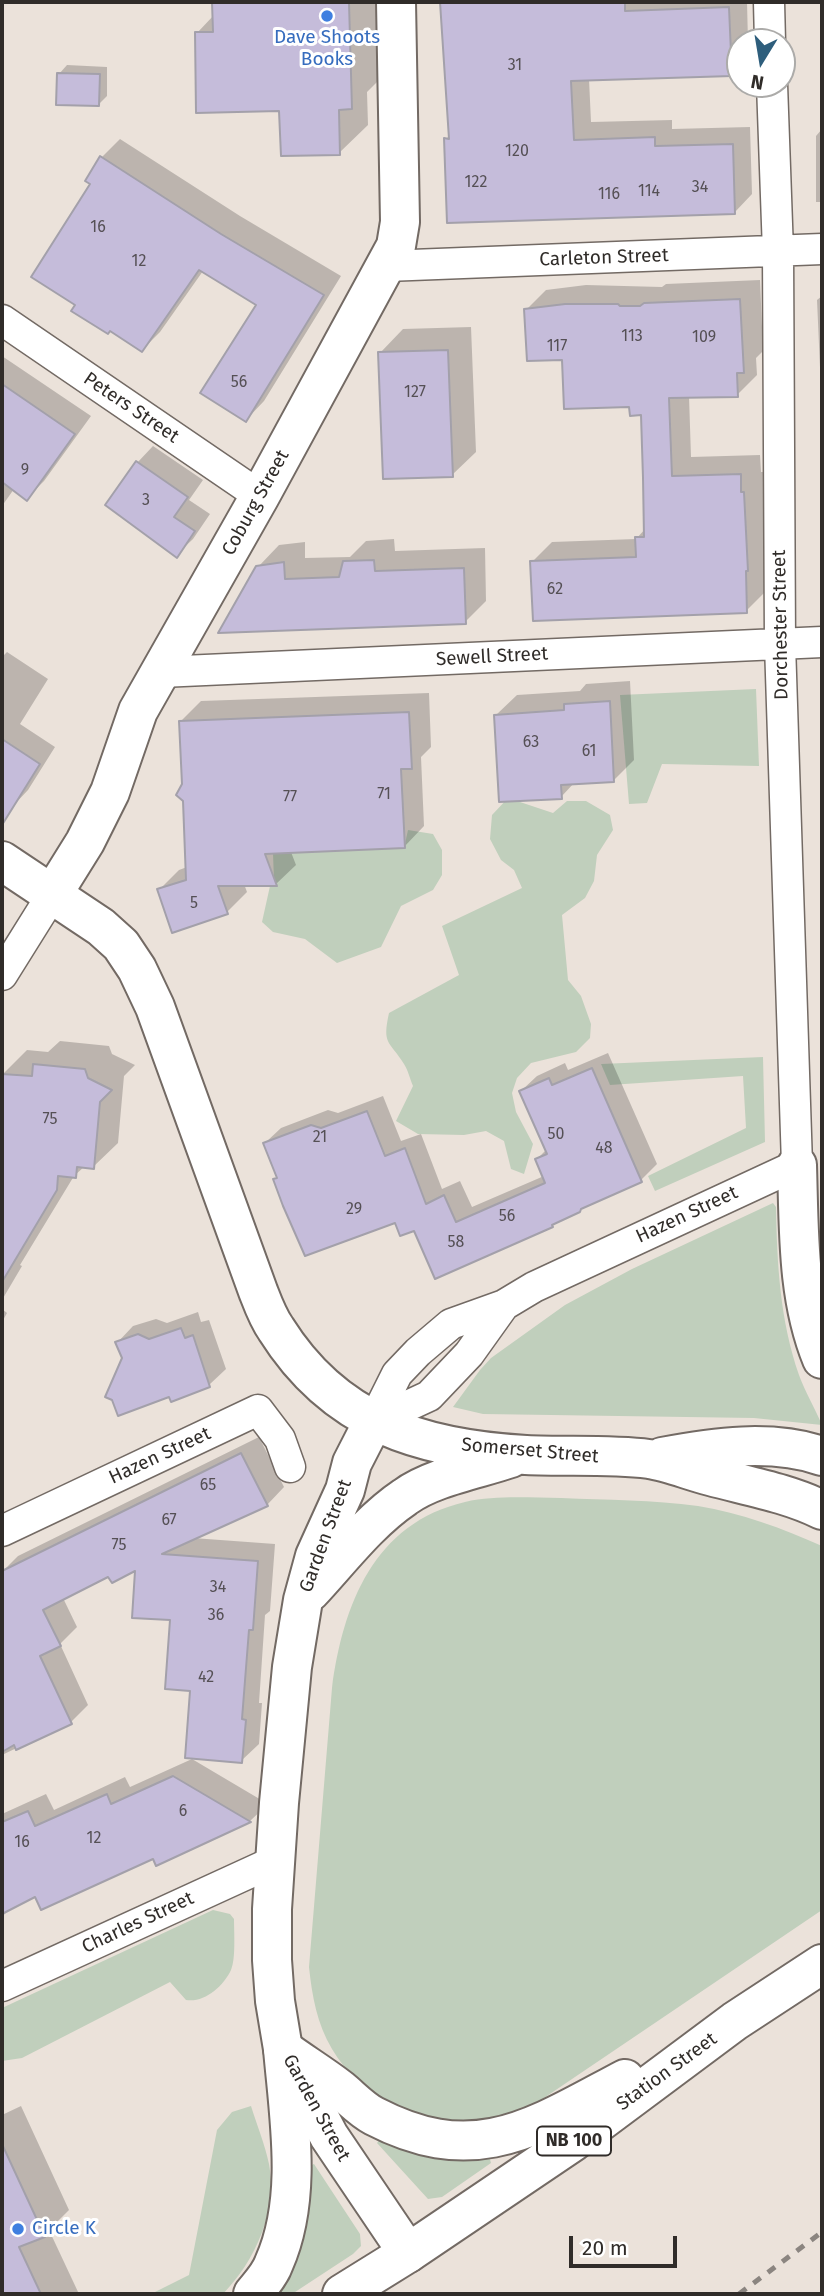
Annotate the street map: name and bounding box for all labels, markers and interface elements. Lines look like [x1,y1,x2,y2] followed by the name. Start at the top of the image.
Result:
[319,8,335,24] marker: Dave Shoots Books
[274,27,380,71] place label: Dave Shoots Books
[726,28,796,98] north arrow
[508,56,522,76] house number: 31
[749,70,766,95] text: N
[505,142,529,162] house number: 120
[465,173,487,193] house number: 122
[692,178,708,198] house number: 34
[638,182,660,202] house number: 114
[598,185,620,205] house number: 116
[90,218,106,238] house number: 16
[539,244,669,272] street label: Carleton Street
[132,252,146,272] house number: 12
[621,327,643,347] house number: 113
[692,328,716,348] house number: 109
[547,337,567,357] house number: 117
[79,368,183,448] street label: Peters Street
[231,373,247,393] house number: 56
[404,383,426,403] house number: 127
[218,446,294,560] street label: Coburg Street
[21,461,29,481] house number: 9
[142,491,150,511] house number: 3
[768,550,794,700] street label: Dorchester Street
[547,580,563,600] house number: 62
[435,643,549,671] street label: Sewell Street
[523,733,539,753] house number: 63
[582,742,596,762] house number: 61
[377,785,391,805] house number: 71
[283,788,297,808] house number: 77
[190,894,198,914] house number: 5
[43,1110,57,1130] house number: 75
[548,1125,564,1145] house number: 50
[313,1128,327,1148] house number: 21
[595,1139,613,1159] house number: 48
[633,1182,741,1248] street label: Hazen Street
[346,1200,362,1220] house number: 29
[499,1207,515,1227] house number: 56
[448,1233,464,1253] house number: 58
[106,1423,214,1489] street label: Hazen Street
[460,1434,600,1468] street label: Somerset Street
[200,1476,216,1496] house number: 65
[295,1476,357,1596] street label: Garden Street
[161,1511,177,1531] house number: 67
[112,1536,126,1556] house number: 75
[210,1578,226,1598] house number: 34
[208,1606,224,1626] house number: 36
[198,1668,214,1688] house number: 42
[179,1802,187,1822] house number: 6
[87,1829,101,1849] house number: 12
[14,1833,30,1853] house number: 16
[79,1887,197,1959] street label: Charles Street
[612,2028,722,2116] street label: Station Street
[277,2051,355,2165] street label: Garden Street
[537,2126,611,2155] road number: NB 100
[32,2218,96,2240] place label: Circle K
[10,2221,26,2237] marker: Circle K
[572,2222,680,2266] scale bar
[582,2235,628,2261] text: 20 m

